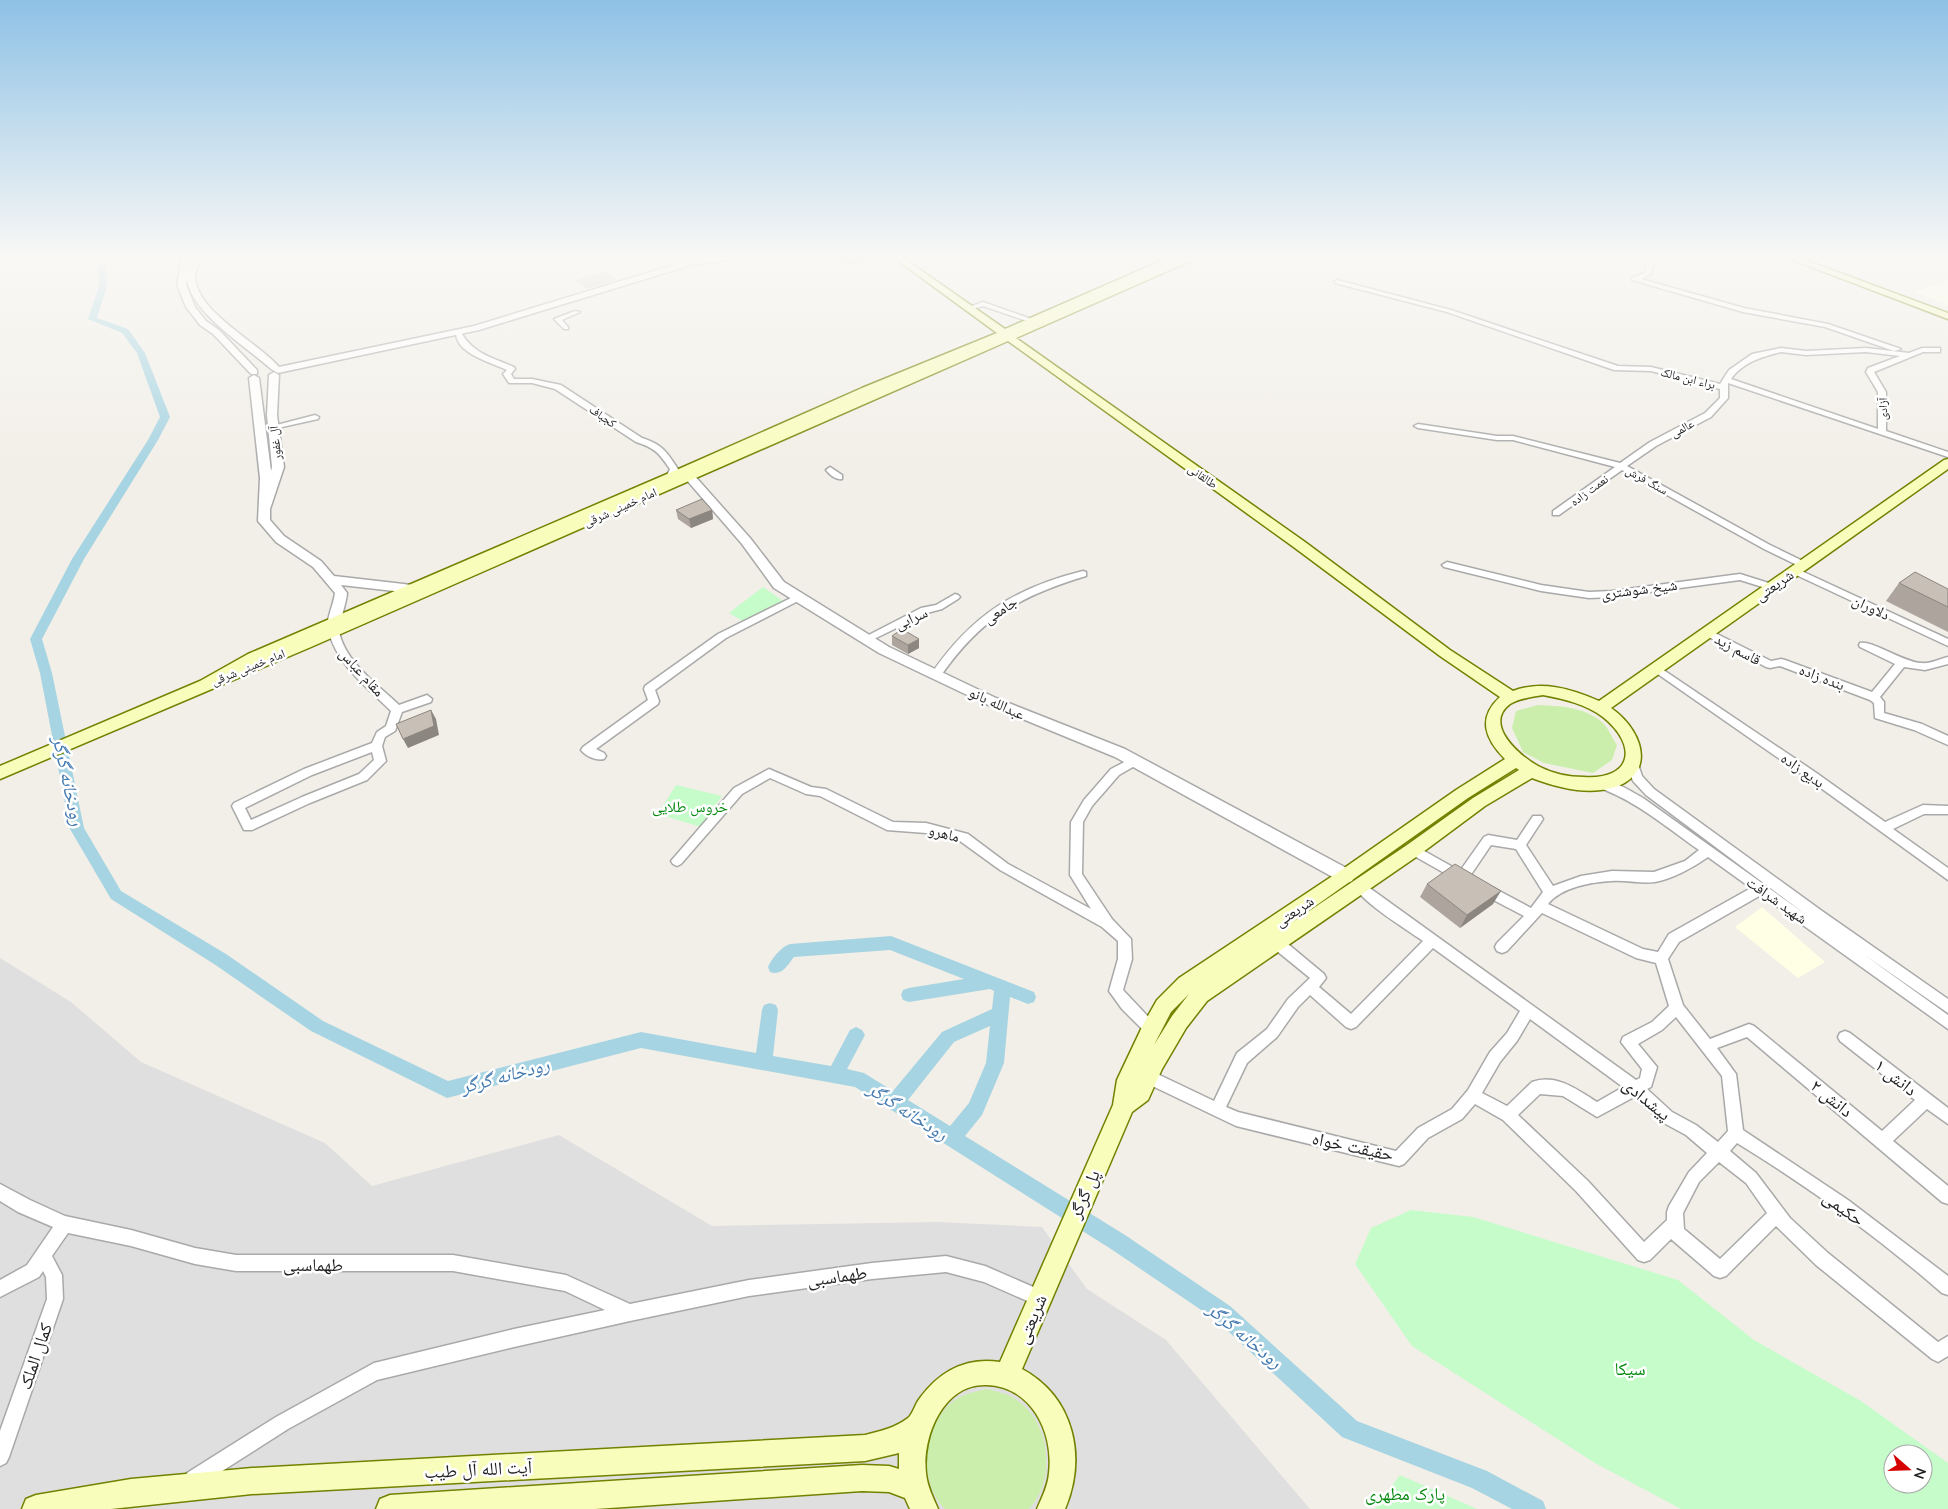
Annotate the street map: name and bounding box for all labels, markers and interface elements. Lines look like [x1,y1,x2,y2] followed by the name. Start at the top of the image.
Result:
[1659,364,1717,392] street label: براء ابن مالک
[1875,397,1890,420] street label: آزادی
[586,401,619,431] street label: کجباف
[1668,416,1696,440] street label: عالمی
[266,424,284,462] street label: آل غفور
[1185,460,1221,492] street label: طالقانی
[1623,462,1671,498] street label: سنگ فرش
[1567,471,1611,509] street label: نعمت زاده
[581,484,659,531] street label: امام خمینی شرقی
[1751,565,1798,606] street label: شریعتی
[1600,575,1678,604] street label: شیخ شوشتری
[1849,590,1893,625] street label: دلاوران
[979,592,1021,629] street label: جامعی
[892,602,931,634] street label: سرابی
[1711,629,1764,670] street label: قاسم زید
[335,644,389,701] street label: مقام عباس
[209,645,288,690] street label: امام خمینی شرقی
[1796,660,1848,694] street label: بنده زاده
[966,682,1028,724] street label: عبدالله بانو
[47,732,90,828] water label: رودخانه گرگر
[1777,748,1829,793] street label: بدیع زاده
[652,797,729,817] park label: خروس طلایی
[926,820,962,846] street label: ماهرو
[1743,872,1811,928] street label: شهید شرافت
[1271,891,1318,932] street label: شریعتی
[456,1052,552,1099] water label: رودخانه گرگر
[1870,1053,1922,1101] street label: دانش ۱
[1618,1072,1676,1126] street label: پیشدادی
[1806,1074,1858,1122] street label: دانش ۲
[862,1075,953,1146] water label: رودخانه گرگر
[1310,1126,1396,1166] street label: حقیقت خواه
[1063,1166,1105,1223] street label: پل گرگر
[1819,1185,1869,1231] street label: حکیمی
[283,1253,343,1276] street label: طهماسبی
[806,1260,868,1292] street label: طهماسبی
[1010,1291,1052,1347] street label: شریعتی
[1201,1295,1288,1373] water label: رودخانه گرگر
[13,1319,57,1392] street label: کمال الملک
[1614,1357,1646,1380] park label: سیکا
[1883,1444,1933,1494] north arrow
[423,1455,533,1483] street label: آیت الله آل طیب
[1910,1465,1930,1481] text: N
[1365,1482,1445,1505] park label: پارک مطهری

